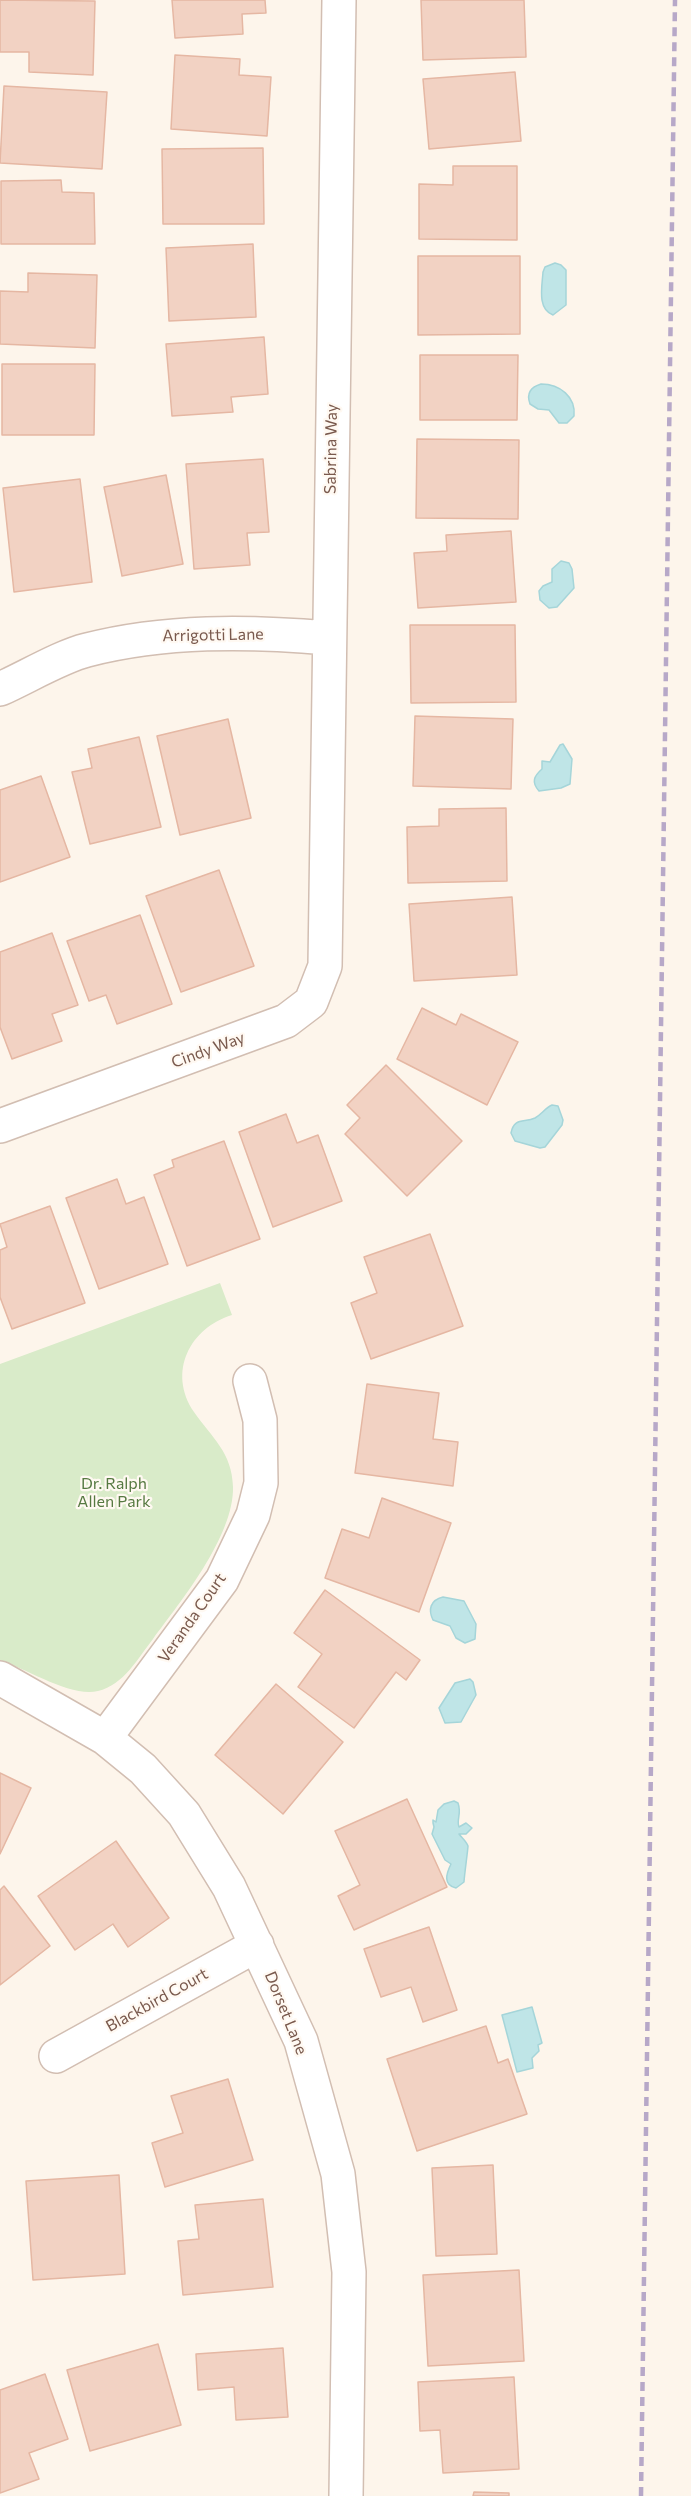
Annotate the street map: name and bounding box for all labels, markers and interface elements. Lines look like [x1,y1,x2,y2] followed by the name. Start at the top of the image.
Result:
[321,404,341,494] street label: Sabrina Way
[162,625,264,645] street label: Arrigotti Lane
[169,1028,247,1072] street label: Cindy Way
[77,1474,151,1512] park label: Dr. Ralph Allen Park
[154,1569,230,1667] street label: Veranda Court
[103,1964,211,2036] street label: Blackbird Court
[261,1969,311,2057] street label: Dorset Lane

